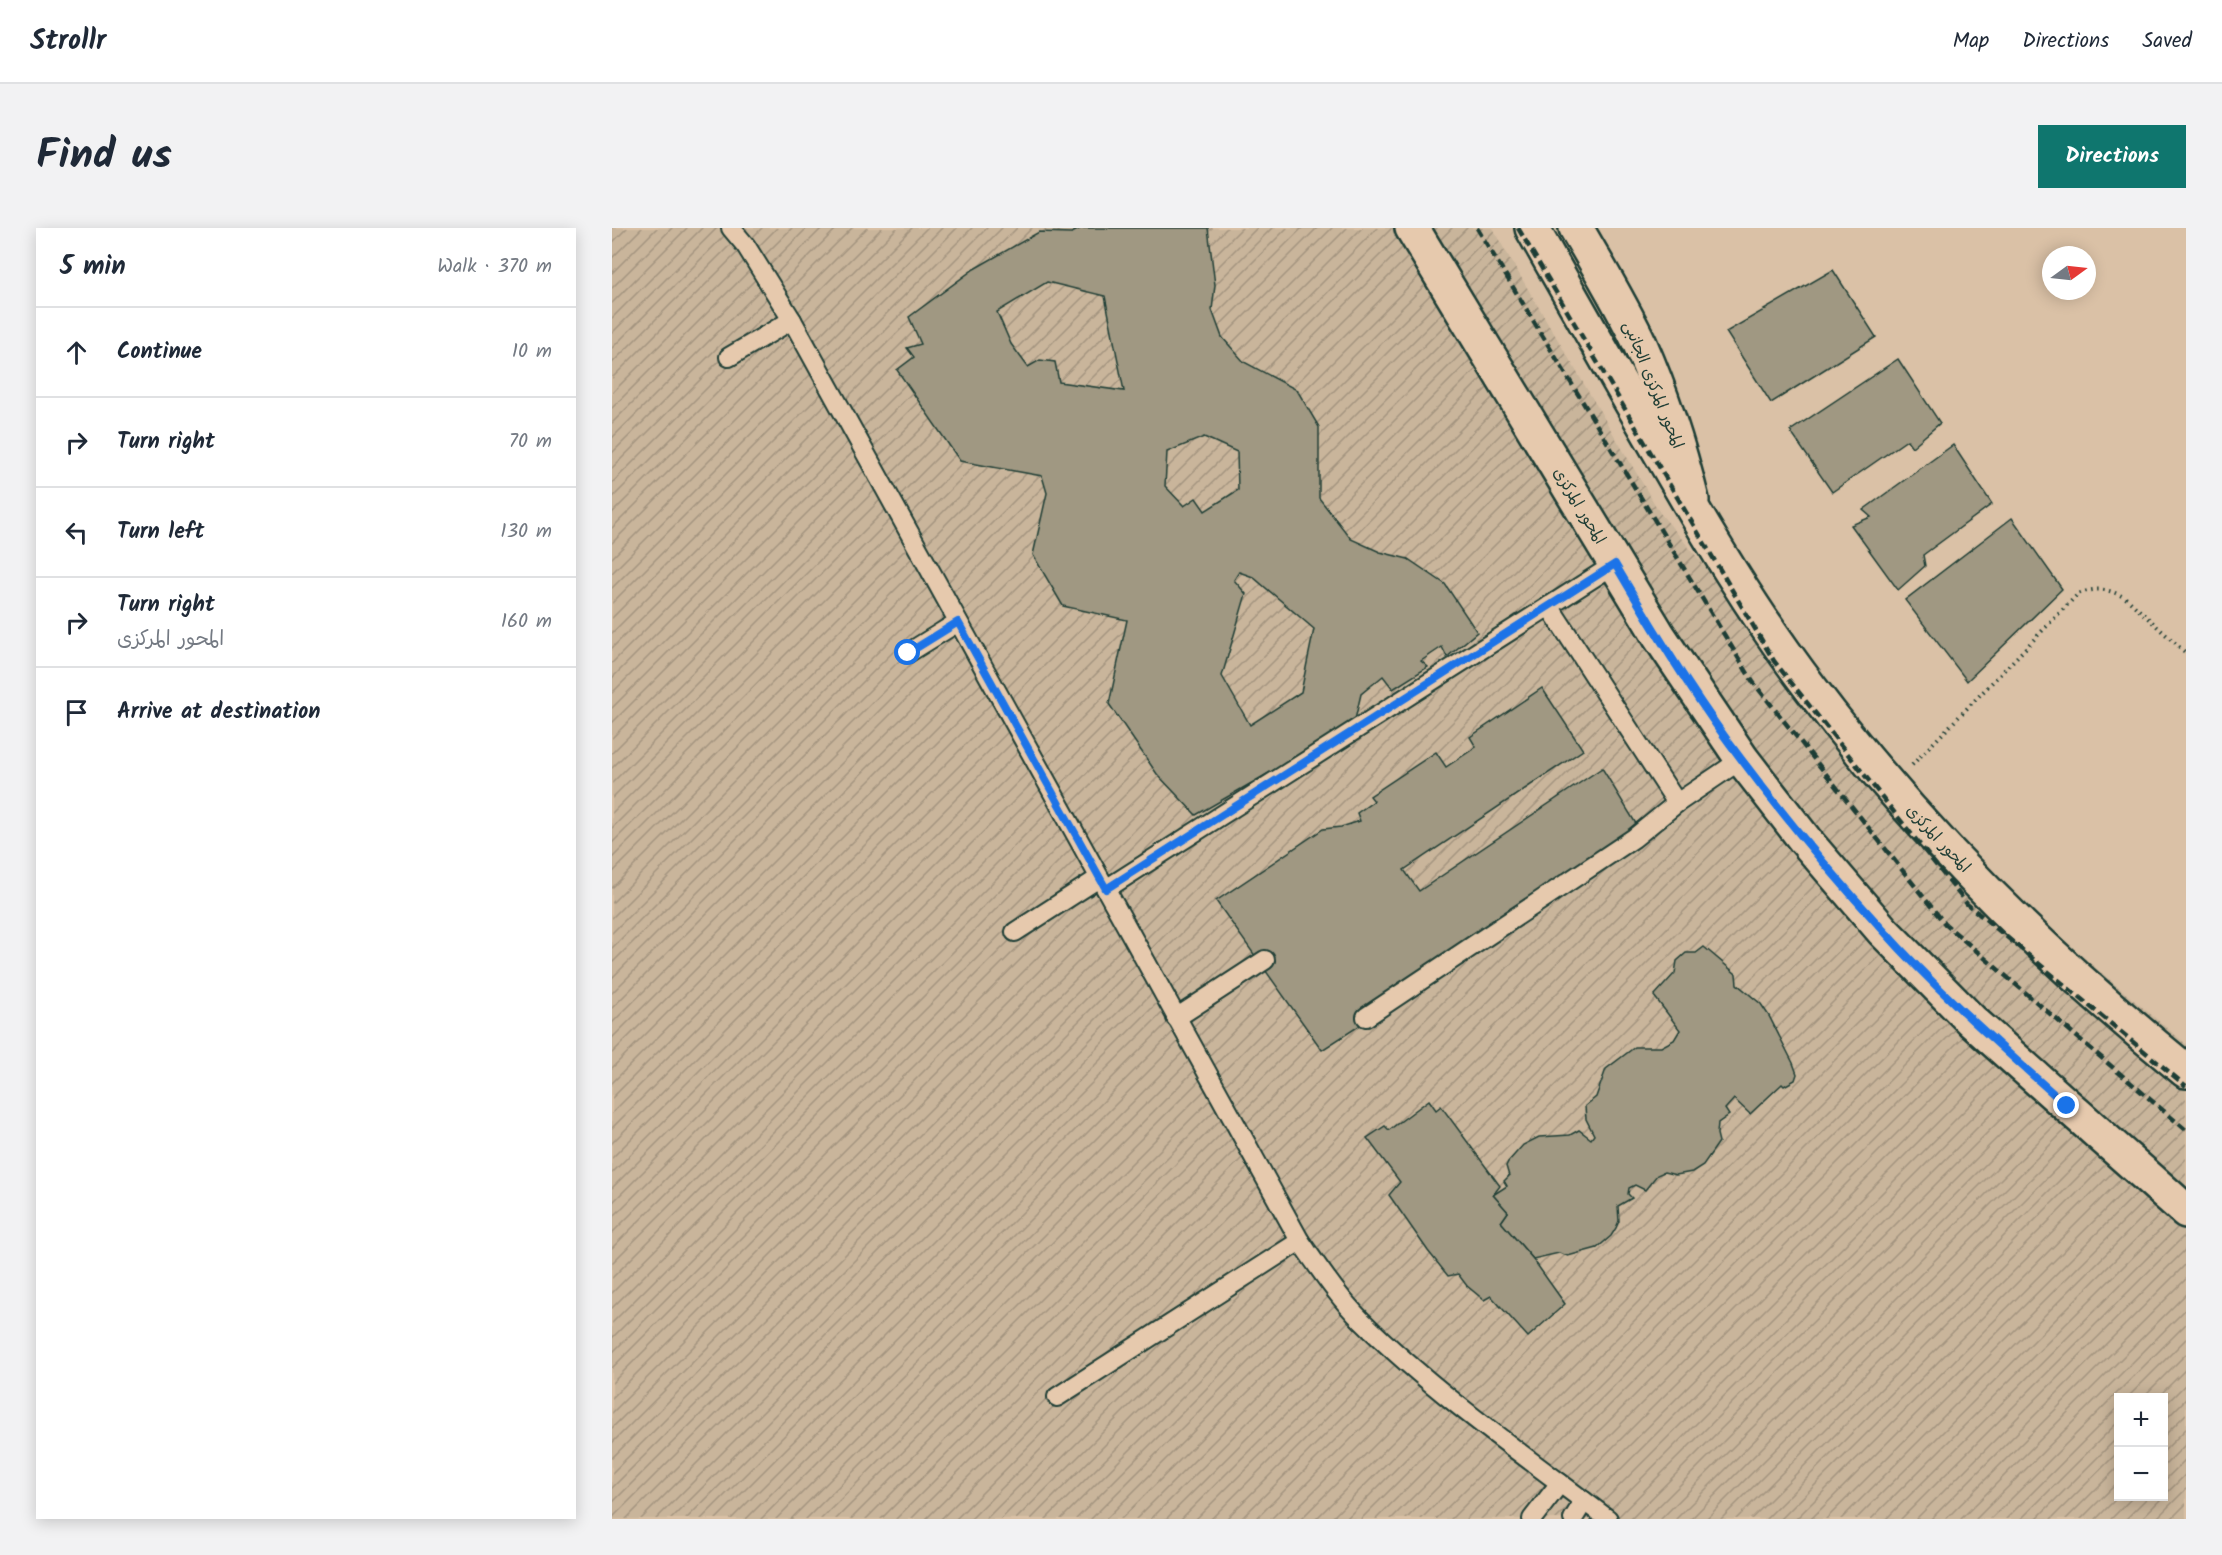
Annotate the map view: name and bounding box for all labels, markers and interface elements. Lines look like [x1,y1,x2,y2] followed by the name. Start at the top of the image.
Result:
[30,19,106,64] text: Strollr
[1953,25,1989,58] text: Map
[2022,25,2109,58] text: Directions
[2142,25,2192,58] text: Saved
[36,123,172,190] text: Find us
[2038,125,2186,188] button: Directions
[60,246,126,288] text: 5 min
[2042,246,2096,300] north arrow
[437,251,552,283] text: Walk · 370 m
[1616,317,1690,453] street label: المحور المركزى الجانبى
[117,335,202,370] text: Continue
[60,336,93,369] icon: ahead
[512,336,552,368] text: 10 m
[117,425,215,460] text: Turn right
[60,426,93,459] icon: right
[509,426,552,458] text: 70 m
[1546,463,1612,549] street label: المحور المركزى
[117,515,204,550] text: Turn left
[60,516,93,549] icon: left
[500,516,552,548] text: 130 m
[117,588,215,623] text: Turn right
[60,606,93,639] icon: right
[501,606,552,638] text: 160 m
[117,624,224,656] text: المحور المركزى
[894,639,920,665] route start
[117,695,320,730] text: Arrive at destination
[60,696,93,729] icon: arrive
[1900,799,1976,879] street label: المحور المركزى
[2053,1092,2079,1118] route end
[2114,1393,2168,1501] map controls
[2114,1393,2168,1447] button: +
[2114,1447,2168,1501] button: −

